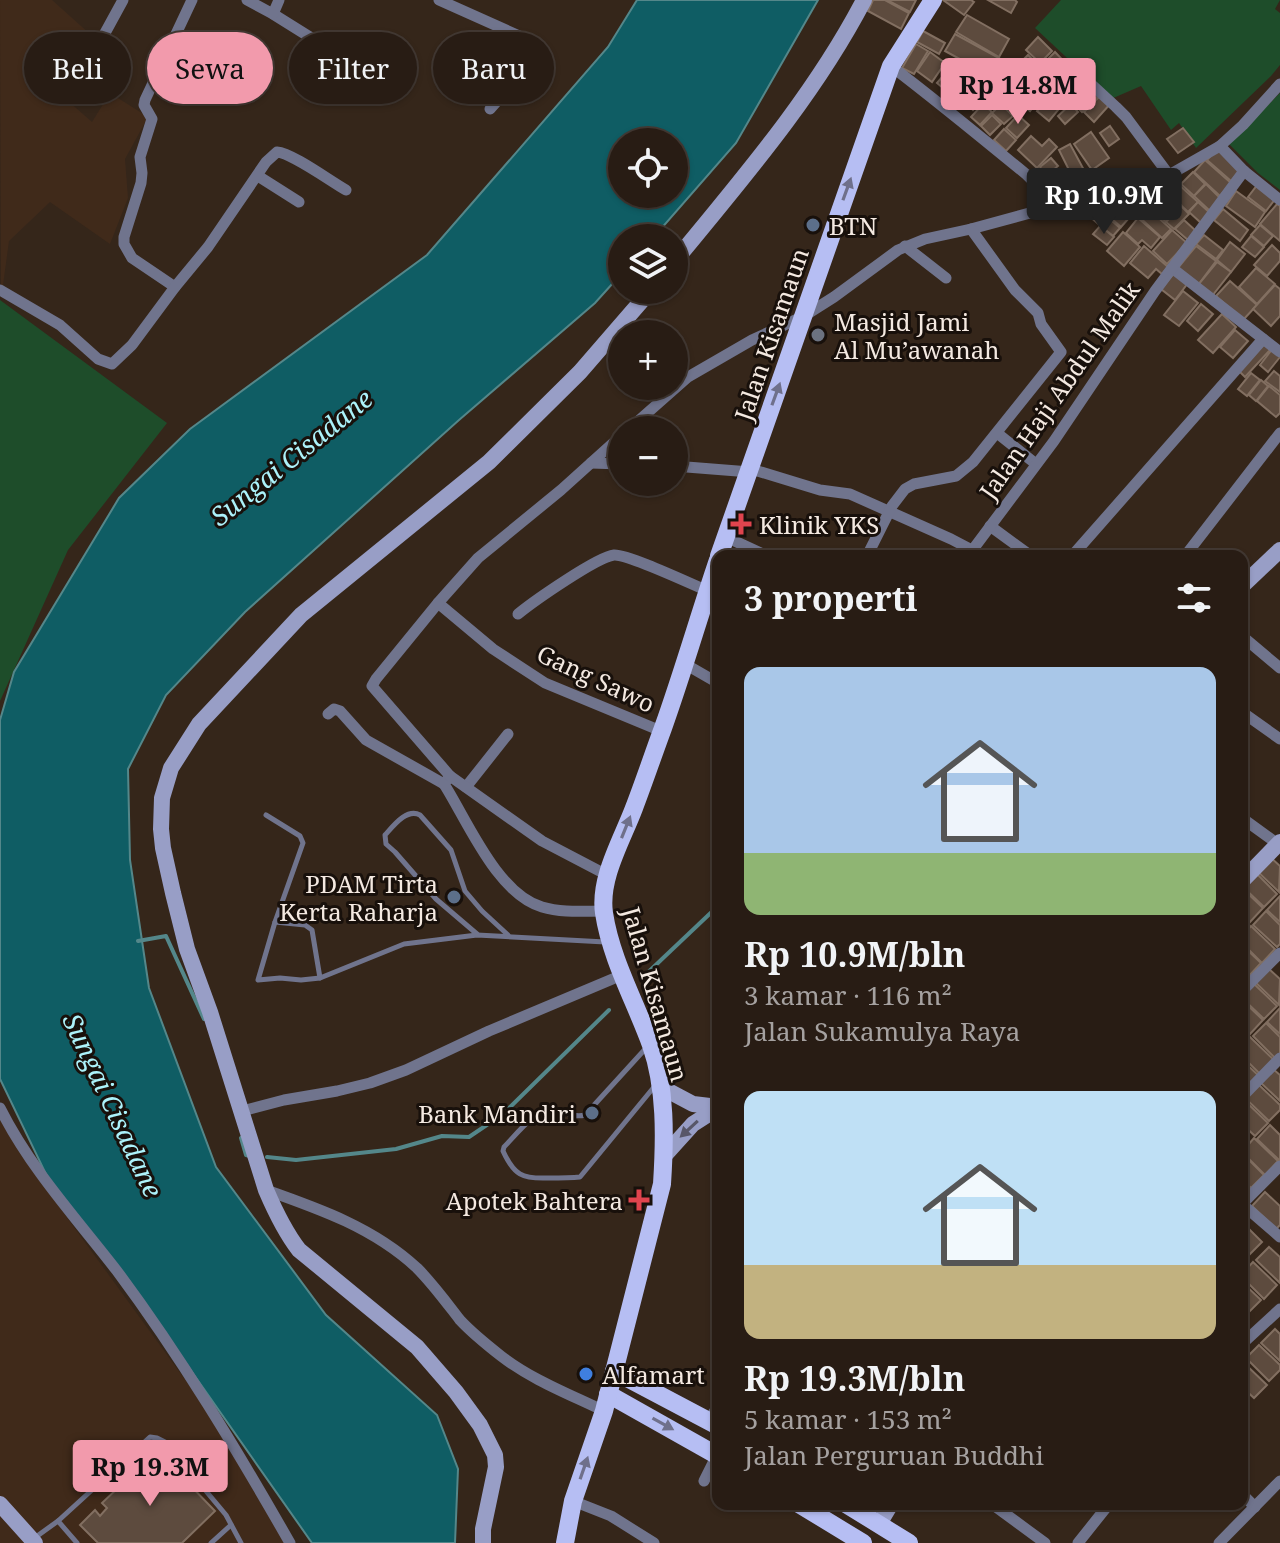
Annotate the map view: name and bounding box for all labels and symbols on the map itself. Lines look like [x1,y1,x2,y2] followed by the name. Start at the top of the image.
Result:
[935,58,1101,126] pin: Rp 14.8M
[1021,168,1187,236] pin: Rp 10.9M
[841,177,854,201] one-way arrow
[829,209,877,242] place label: BTN
[804,216,822,234] marker: BTN
[726,243,816,426] street label: Jalan Kisamaun
[971,274,1147,506] street label: Jalan Haji Abdul Malik
[834,305,1000,366] place label: Masjid Jami Al Mu’awanah
[809,326,827,344] marker: Masjid Jami Al Mu’awanah
[202,380,380,534] water label: Sungai Cisadane
[771,381,783,405] one-way arrow
[759,508,879,541] place label: Klinik YKS
[730,513,752,535] marker: Klinik YKS
[532,636,660,720] street label: Gang Sawo
[620,815,633,839] one-way arrow
[279,867,438,928] place label: PDAM Tirta Kerta Raharja
[445,888,463,906] marker: PDAM Tirta Kerta Raharja
[615,902,697,1085] street label: Jalan Kisamaun
[55,1007,172,1203] water label: Sungai Cisadane
[418,1097,576,1130] place label: Bank Mandiri
[583,1104,601,1122] marker: Bank Mandiri
[680,1119,699,1138] one-way arrow
[446,1184,623,1217] place label: Apotek Bahtera
[630,1191,648,1209] marker: Apotek Bahtera
[602,1358,705,1391] place label: Alfamart
[577,1365,595,1383] marker: Alfamart
[652,1417,674,1431] one-way arrow
[67,1440,233,1508] pin: Rp 19.3M
[579,1455,591,1479] one-way arrow

